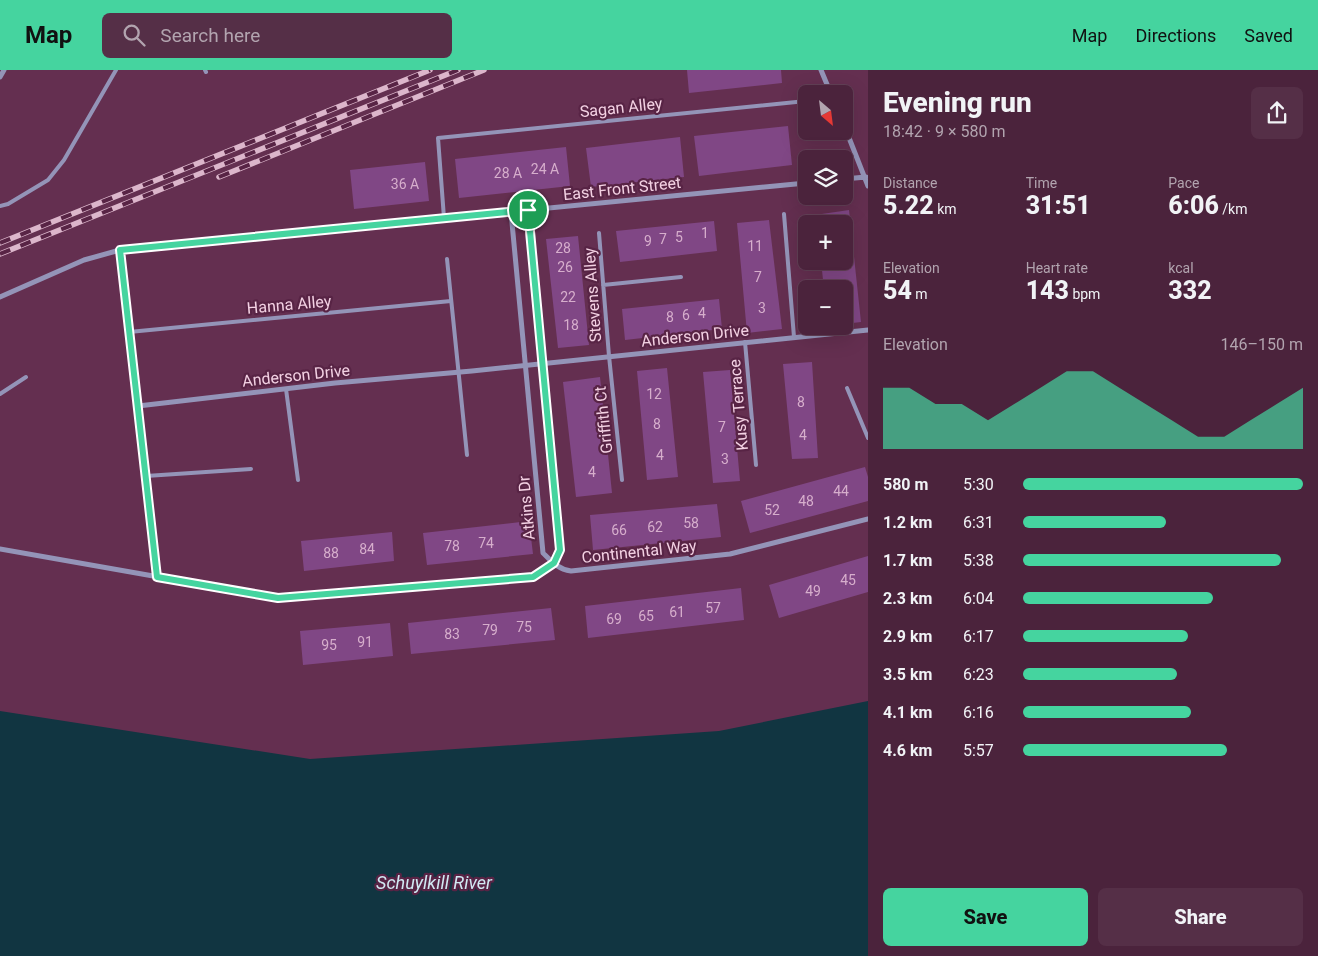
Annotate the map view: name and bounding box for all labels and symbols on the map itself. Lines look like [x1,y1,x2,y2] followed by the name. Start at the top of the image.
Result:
[798,85,852,140] north arrow
[579,94,664,121] street label: Sagan Alley
[531,161,559,177] house number: 24 A
[494,165,522,181] house number: 28 A
[562,173,682,204] street label: East Front Street
[391,176,419,192] house number: 36 A
[507,189,549,231] pin
[701,225,709,241] house number: 1
[675,229,683,245] house number: 5
[659,231,667,247] house number: 7
[644,233,652,249] house number: 9
[747,238,763,254] house number: 11
[555,240,571,256] house number: 28
[580,247,605,343] street label: Stevens Alley
[557,259,573,275] house number: 26
[754,269,762,285] house number: 7
[560,289,576,305] house number: 22
[246,291,332,318] street label: Hanna Alley
[758,300,766,316] house number: 3
[698,305,706,321] house number: 4
[682,307,690,323] house number: 6
[666,309,674,325] house number: 8
[563,317,579,333] house number: 18
[640,320,750,351] street label: Anderson Drive
[725,359,752,451] street label: Kusy Terrace
[241,360,351,391] street label: Anderson Drive
[591,385,616,455] street label: Griffith Ct
[646,386,662,402] house number: 12
[797,394,805,410] house number: 8
[653,416,661,432] house number: 8
[718,419,726,435] house number: 7
[799,427,807,443] house number: 4
[656,447,664,463] house number: 4
[721,451,729,467] house number: 3
[588,464,596,480] house number: 4
[514,474,539,541] street label: Atkins Dr
[833,483,849,499] house number: 44
[798,493,814,509] house number: 48
[764,502,780,518] house number: 52
[683,515,699,531] house number: 58
[647,519,663,535] house number: 62
[611,522,627,538] house number: 66
[478,535,494,551] house number: 74
[581,536,698,567] street label: Continental Way
[444,538,460,554] house number: 78
[359,541,375,557] house number: 84
[323,545,339,561] house number: 88
[840,572,856,588] house number: 45
[805,583,821,599] house number: 49
[705,600,721,616] house number: 57
[669,604,685,620] house number: 61
[638,608,654,624] house number: 65
[606,611,622,627] house number: 69
[516,619,532,635] house number: 75
[482,622,498,638] house number: 79
[444,626,460,642] house number: 83
[357,634,373,650] house number: 91
[321,637,337,653] house number: 95
[376,872,493,893] water label: Schuylkill River

